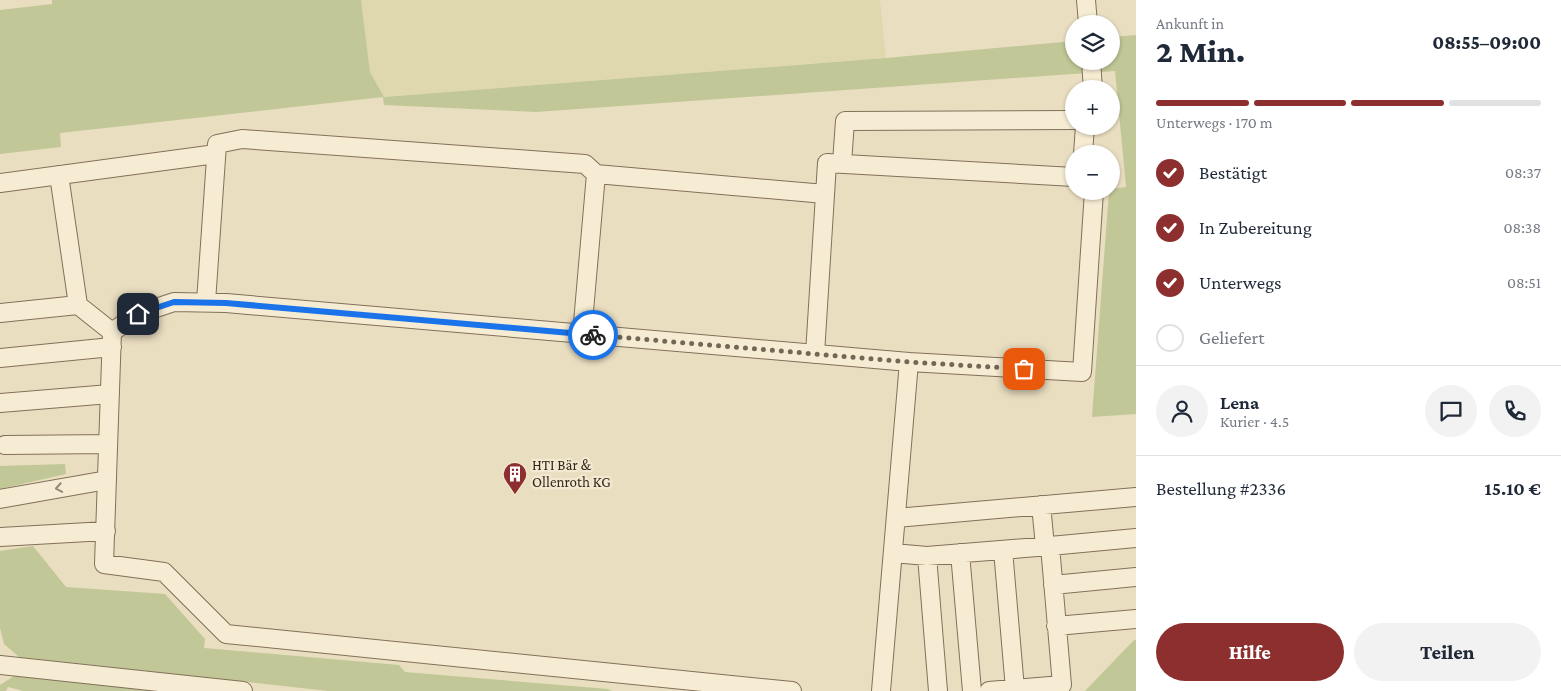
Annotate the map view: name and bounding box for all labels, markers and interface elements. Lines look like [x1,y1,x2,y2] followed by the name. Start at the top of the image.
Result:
[1065,15,1120,200] map controls
[1065,15,1120,70] button: layers
[1156,15,1224,32] text: Ankunft in
[1432,32,1541,53] text: 08:55–09:00
[1156,33,1245,69] text: 2 Min.
[1065,80,1120,135] button: +
[1156,114,1273,131] text: Unterwegs · 170 m
[1065,145,1120,200] button: −
[1156,159,1184,187] icon: check
[1199,162,1267,183] text: Bestätigt
[1505,164,1541,181] text: 08:37
[1156,214,1184,242] icon: check
[1199,217,1312,238] text: In Zubereitung
[1503,219,1541,236] text: 08:38
[1156,269,1184,297] icon: check
[1199,272,1282,293] text: Unterwegs
[1507,274,1541,291] text: 08:51
[117,293,159,335] pin
[124,300,152,328] icon: home
[568,310,618,360] courier
[579,321,607,349] icon: bike
[1199,327,1265,348] text: Geliefert
[1003,348,1045,390] pin
[1010,355,1038,383] icon: bag
[1156,385,1208,437] button: person
[1425,385,1477,437] button: chat
[1489,385,1541,437] button: phone
[1220,392,1259,413] text: Lena
[1220,413,1289,430] text: Kurier · 4.5
[532,457,611,490] place label: HTI Bär & Ollenroth KG
[502,461,528,495] building icon: HTI Bär & Ollenroth KG
[1156,478,1286,499] text: Bestellung #2336
[1485,478,1541,499] text: 15.10 €
[55,483,64,493] one-way arrow
[1156,623,1344,681] button: Hilfe
[1354,623,1541,681] button: Teilen

